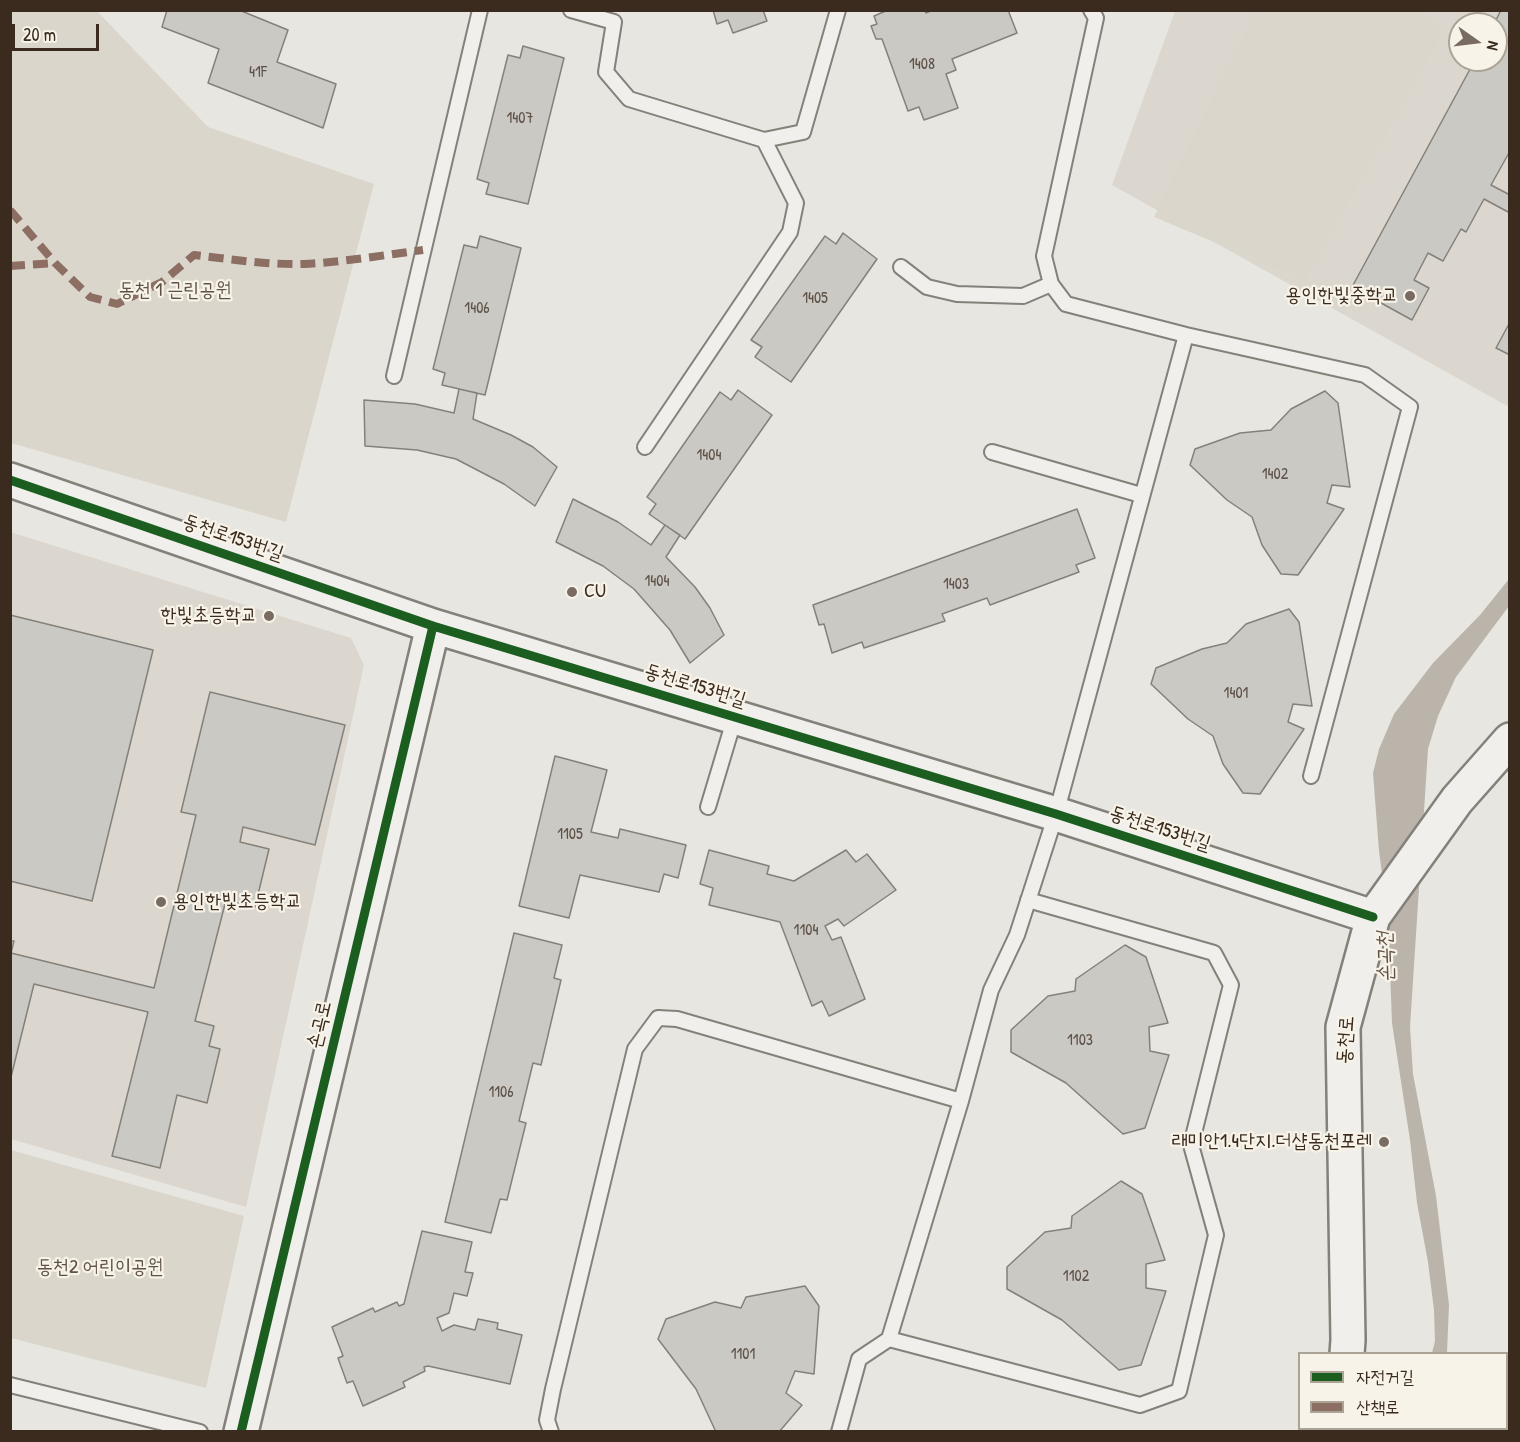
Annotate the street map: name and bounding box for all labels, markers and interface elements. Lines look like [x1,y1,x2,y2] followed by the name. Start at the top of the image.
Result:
[15,12,102,50] scale bar
[1448,12,1508,72] north arrow
[23,22,56,47] text: 20 m
[1482,39,1505,53] text: N
[909,55,935,75] house number: 1408
[249,63,267,83] house number: 41F
[507,109,533,129] house number: 1407
[118,279,232,303] park label: 동천 1 근린공원
[1285,284,1398,308] place label: 용인한빛중학교
[802,289,828,309] house number: 1405
[1403,289,1417,303] marker: 용인한빛중학교
[464,299,490,319] house number: 1406
[697,446,721,466] house number: 1404
[1262,465,1288,485] house number: 1402
[179,510,287,566] street label: 동천로153번길
[645,572,669,592] house number: 1404
[943,575,969,595] house number: 1403
[584,580,606,604] place label: CU
[565,585,579,599] marker: CU
[160,604,257,628] place label: 한빛초등학교
[262,609,276,623] marker: 한빛초등학교
[641,659,749,713] street label: 동천로153번길
[1224,684,1248,704] house number: 1401
[1106,801,1214,857] street label: 동천로153번길
[557,825,583,845] house number: 1105
[173,890,302,914] place label: 용인한빛초등학교
[154,895,168,909] marker: 용인한빛초등학교
[794,921,818,941] house number: 1104
[1373,931,1399,983] water label: 손곡천
[303,999,337,1051] street label: 손곡로
[1332,1015,1360,1065] street label: 동천로
[1067,1031,1093,1051] house number: 1103
[488,1083,514,1103] house number: 1106
[1172,1130,1372,1154] place label: 래미안1.4단지.더샵동천포레
[1377,1135,1391,1149] marker: 래미안1.4단지.더샵동천포레
[37,1256,163,1280] park label: 동천2 어린이공원
[1063,1267,1089,1287] house number: 1102
[731,1345,755,1365] house number: 1101
[1298,1352,1508,1430] legend
[1356,1364,1414,1389] text: 자전거길
[1356,1394,1399,1419] text: 산책로

